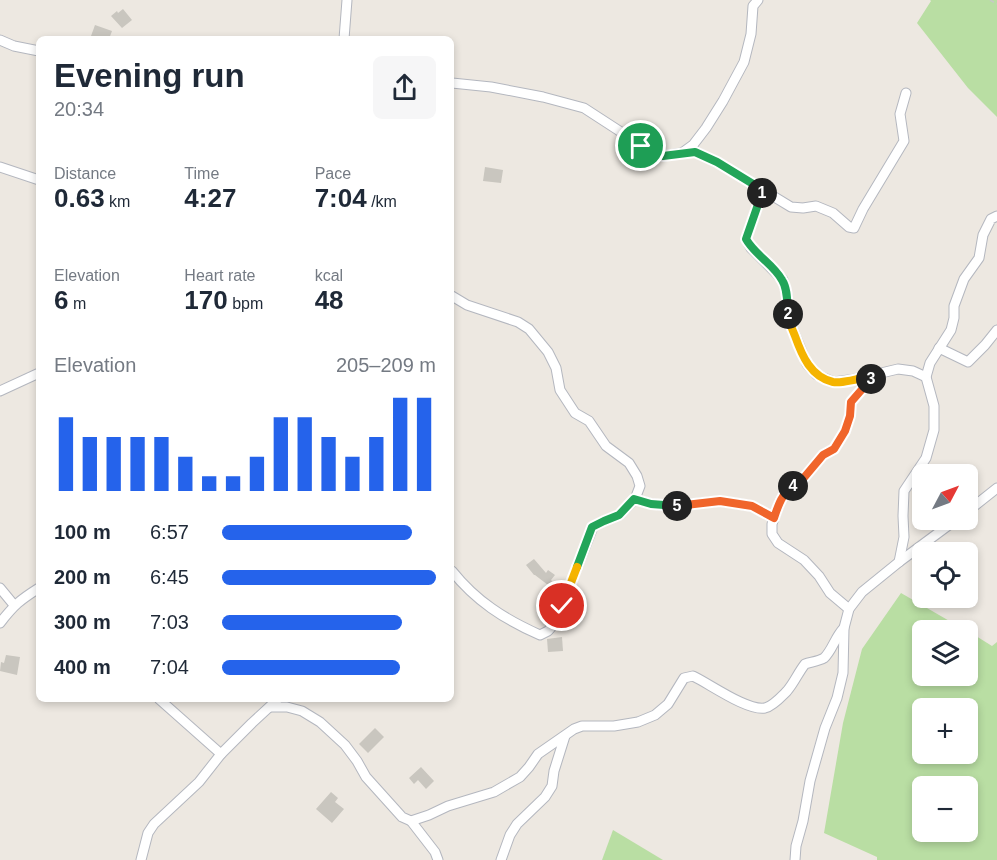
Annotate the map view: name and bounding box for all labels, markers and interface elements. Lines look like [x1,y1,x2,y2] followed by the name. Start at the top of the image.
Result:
[373,56,436,119] button: share
[54,57,245,94] text: Evening run
[54,98,104,120] text: 20:34
[615,120,666,171] pin
[624,129,657,162] icon: arrive
[54,165,116,182] text: Distance
[184,165,219,182] text: Time
[315,165,351,182] text: Pace
[747,178,777,208] pin: 1
[54,183,105,213] text: 0.63
[184,183,236,213] text: 4:27
[315,183,367,213] text: 7:04
[758,184,766,201] text: 1
[105,193,130,210] text: km
[367,193,397,210] text: /km
[54,267,120,284] text: Elevation
[184,267,255,284] text: Heart rate
[315,267,343,284] text: kcal
[54,285,68,315] text: 6
[184,285,228,315] text: 170
[315,285,344,315] text: 48
[68,295,86,312] text: m
[228,295,263,312] text: bpm
[773,299,803,329] pin: 2
[784,305,792,322] text: 2
[54,354,136,376] text: Elevation
[336,354,436,376] text: 205–209 m
[856,364,886,394] pin: 3
[867,370,875,387] text: 3
[912,464,978,530] north arrow
[912,464,978,842] map controls
[778,471,808,501] pin: 4
[789,477,797,494] text: 4
[662,491,692,521] pin: 5
[673,497,681,514] text: 5
[54,521,111,543] text: 100 m
[150,521,189,543] text: 6:57
[912,542,978,608] button: locate
[54,566,111,588] text: 200 m
[150,566,189,588] text: 6:45
[536,580,587,631] pin
[545,589,578,622] icon: check
[54,611,111,633] text: 300 m
[150,611,189,633] text: 7:03
[912,620,978,686] button: layers
[54,656,111,678] text: 400 m
[150,656,189,678] text: 7:04
[912,698,978,764] button: +
[912,776,978,842] button: −

